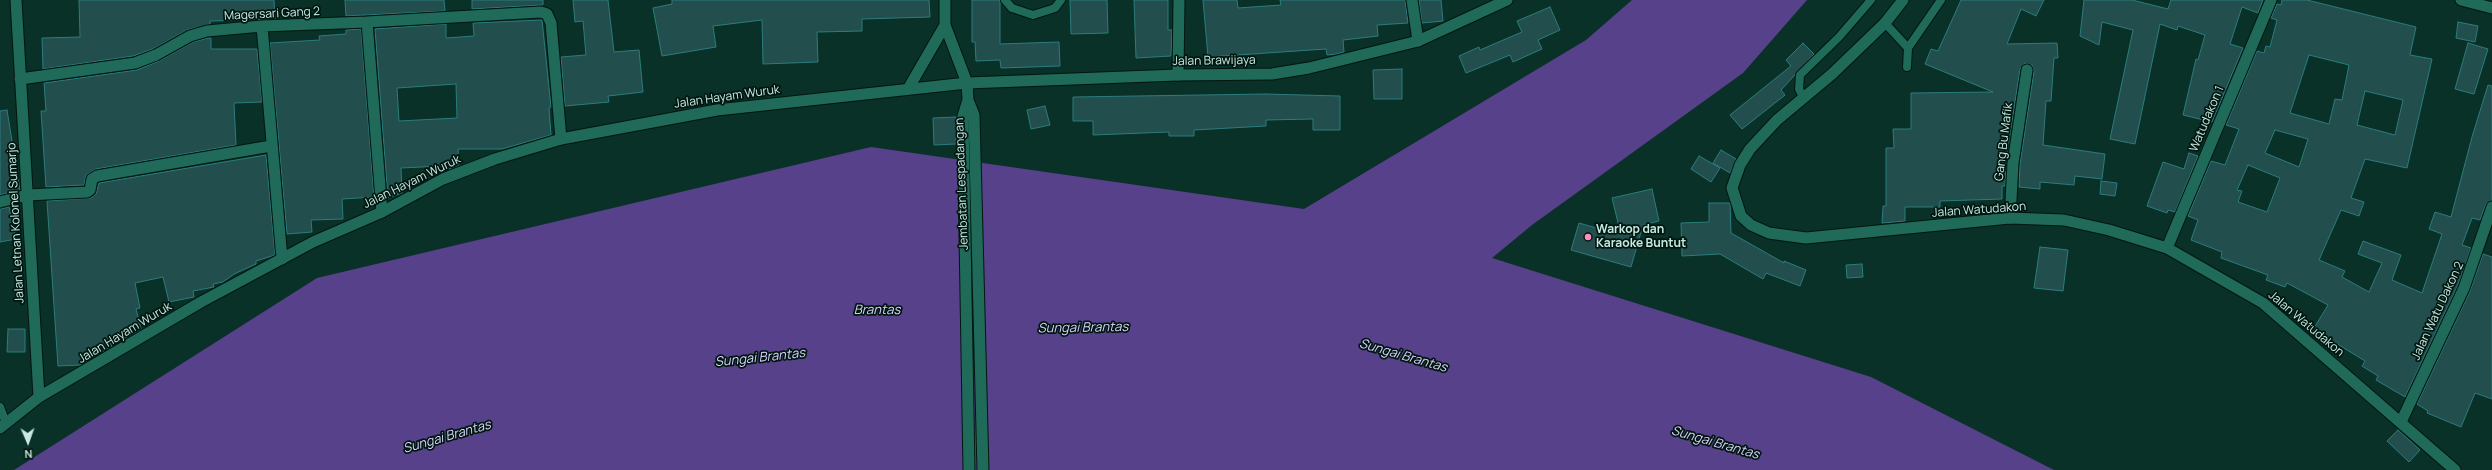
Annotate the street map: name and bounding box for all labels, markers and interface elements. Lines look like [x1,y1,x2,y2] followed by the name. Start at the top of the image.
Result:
[224,4,320,24] street label: Magersari Gang 2
[1172,53,1256,69] street label: Jalan Brawijaya
[673,82,781,112] street label: Jalan Hayam Wuruk
[2187,84,2227,154] street label: Watudakon 1
[1992,102,2016,182] street label: Gang Bu Mafik
[952,118,972,250] street label: Jembatan Lespadangan
[5,142,27,304] street label: Jalan Letnan Kolonel Sumarjo
[361,152,463,212] street label: Jalan Hayam Wuruk
[1931,200,2027,220] street label: Jalan Watudakon
[1596,223,1686,251] place label: Warkop dan Karaoke Buntut
[1583,232,1593,242] marker: Warkop dan Karaoke Buntut
[2409,260,2467,362] street label: Jalan Watu Dakon 2
[2265,288,2347,360] street label: Jalan Watudakon
[76,299,174,367] street label: Jalan Hayam Wuruk
[854,302,900,318] water label: Brantas
[1038,319,1128,337] water label: Sungai Brantas
[1357,336,1449,376] water label: Sungai Brantas
[714,346,806,370] water label: Sungai Brantas
[401,417,493,457] water label: Sungai Brantas
[8,422,48,462] north arrow
[1669,423,1761,463] water label: Sungai Brantas
[24,447,33,462] text: N

